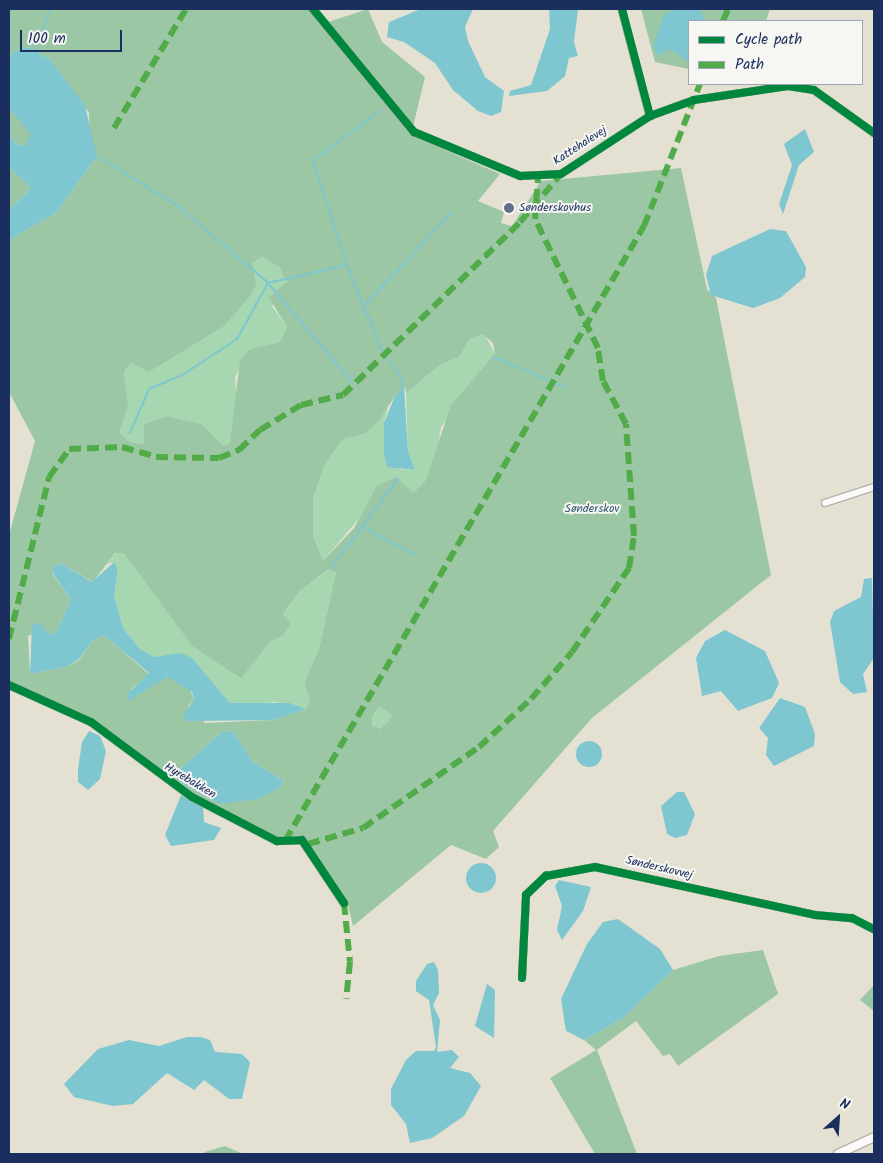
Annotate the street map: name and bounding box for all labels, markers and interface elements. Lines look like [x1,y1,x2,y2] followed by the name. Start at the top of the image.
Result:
[22,20,125,52] scale bar
[688,20,863,85] legend
[28,27,66,51] text: 100 m
[735,28,802,52] text: Cycle path
[735,53,764,77] text: Path
[550,123,610,169] street label: Kattehalevej
[519,201,591,215] place label: Sønderskovhus
[503,202,515,214] marker: Sønderskovhus
[565,502,619,516] park label: Sønderskov
[161,760,219,802] street label: Hyrebakken
[624,853,694,883] street label: Sønderskovvej
[813,1093,863,1143] north arrow
[836,1093,853,1116] text: N

